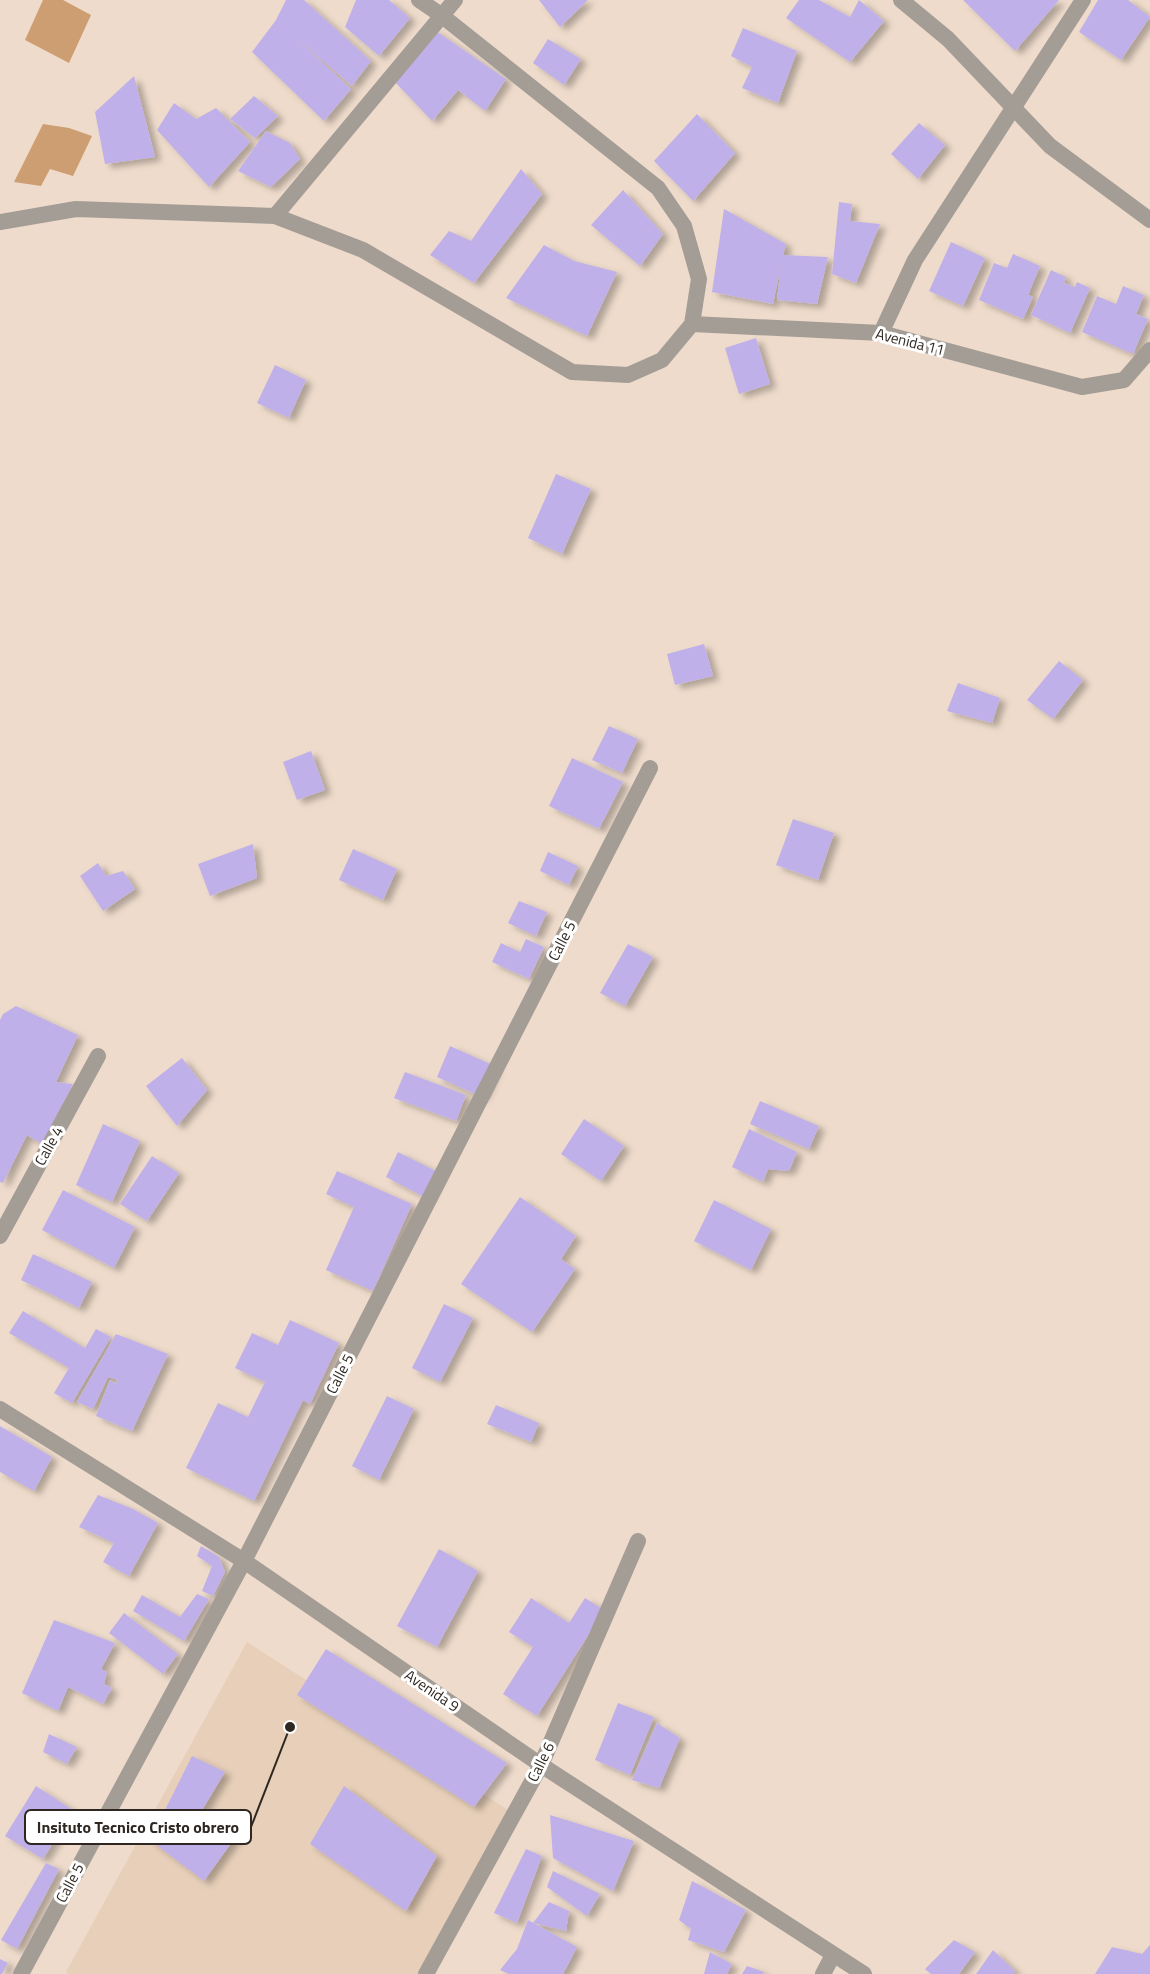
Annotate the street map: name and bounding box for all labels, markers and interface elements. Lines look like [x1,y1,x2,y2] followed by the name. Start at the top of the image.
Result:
[873,322,947,361] street label: Avenida 11
[542,917,581,965] street label: Calle 5
[28,1122,69,1170] street label: Calle 4
[320,1350,359,1398] street label: Calle 5
[400,1664,464,1717] street label: Avenida 9
[521,1738,560,1786] street label: Calle 6
[25,1810,251,1844] callout: Insituto Tecnico Cristo obrero
[37,1815,239,1839] text: Insituto Tecnico Cristo obrero
[50,1859,90,1907] street label: Calle 5

